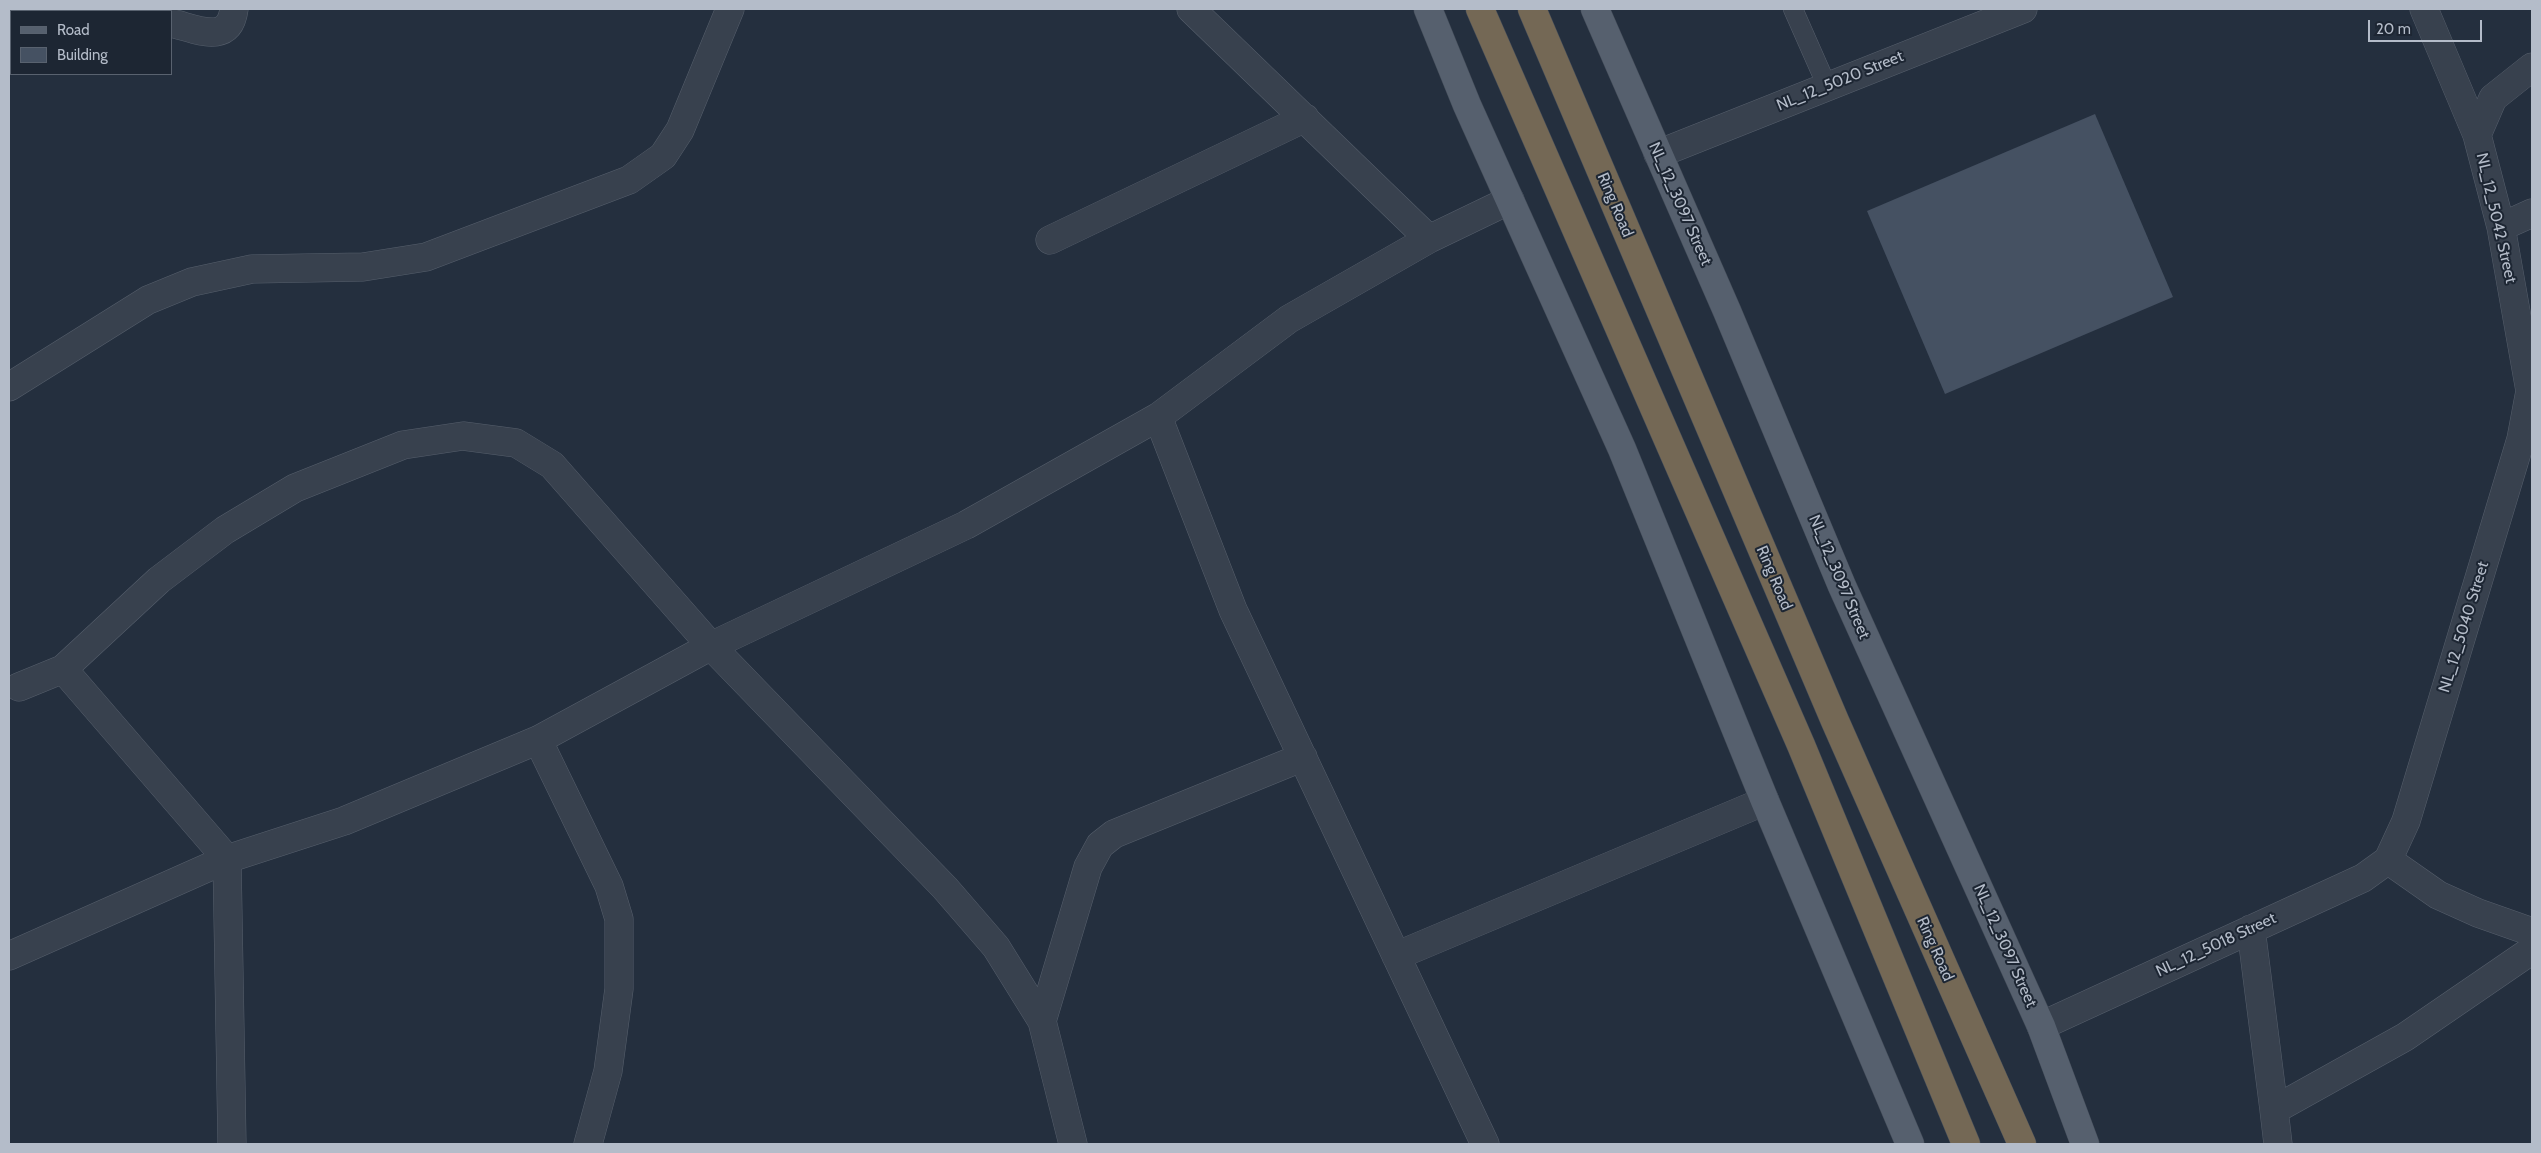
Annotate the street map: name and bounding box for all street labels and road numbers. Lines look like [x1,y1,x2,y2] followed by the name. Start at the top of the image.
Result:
[1774,47,1906,115] street label: NL_12_5020 Street
[1644,139,1716,269] street label: NL_12_3097 Street
[2472,151,2520,285] street label: NL_12_5042 Street
[1593,170,1637,240] street label: Ring Road
[1804,512,1874,642] street label: NL_12_3097 Street
[1752,543,1796,613] street label: Ring Road
[2435,559,2493,695] street label: NL_12_5040 Street
[1969,881,2041,1011] street label: NL_12_3097 Street
[2153,909,2279,981] street label: NL_12_5018 Street
[1912,914,1958,984] street label: Ring Road

